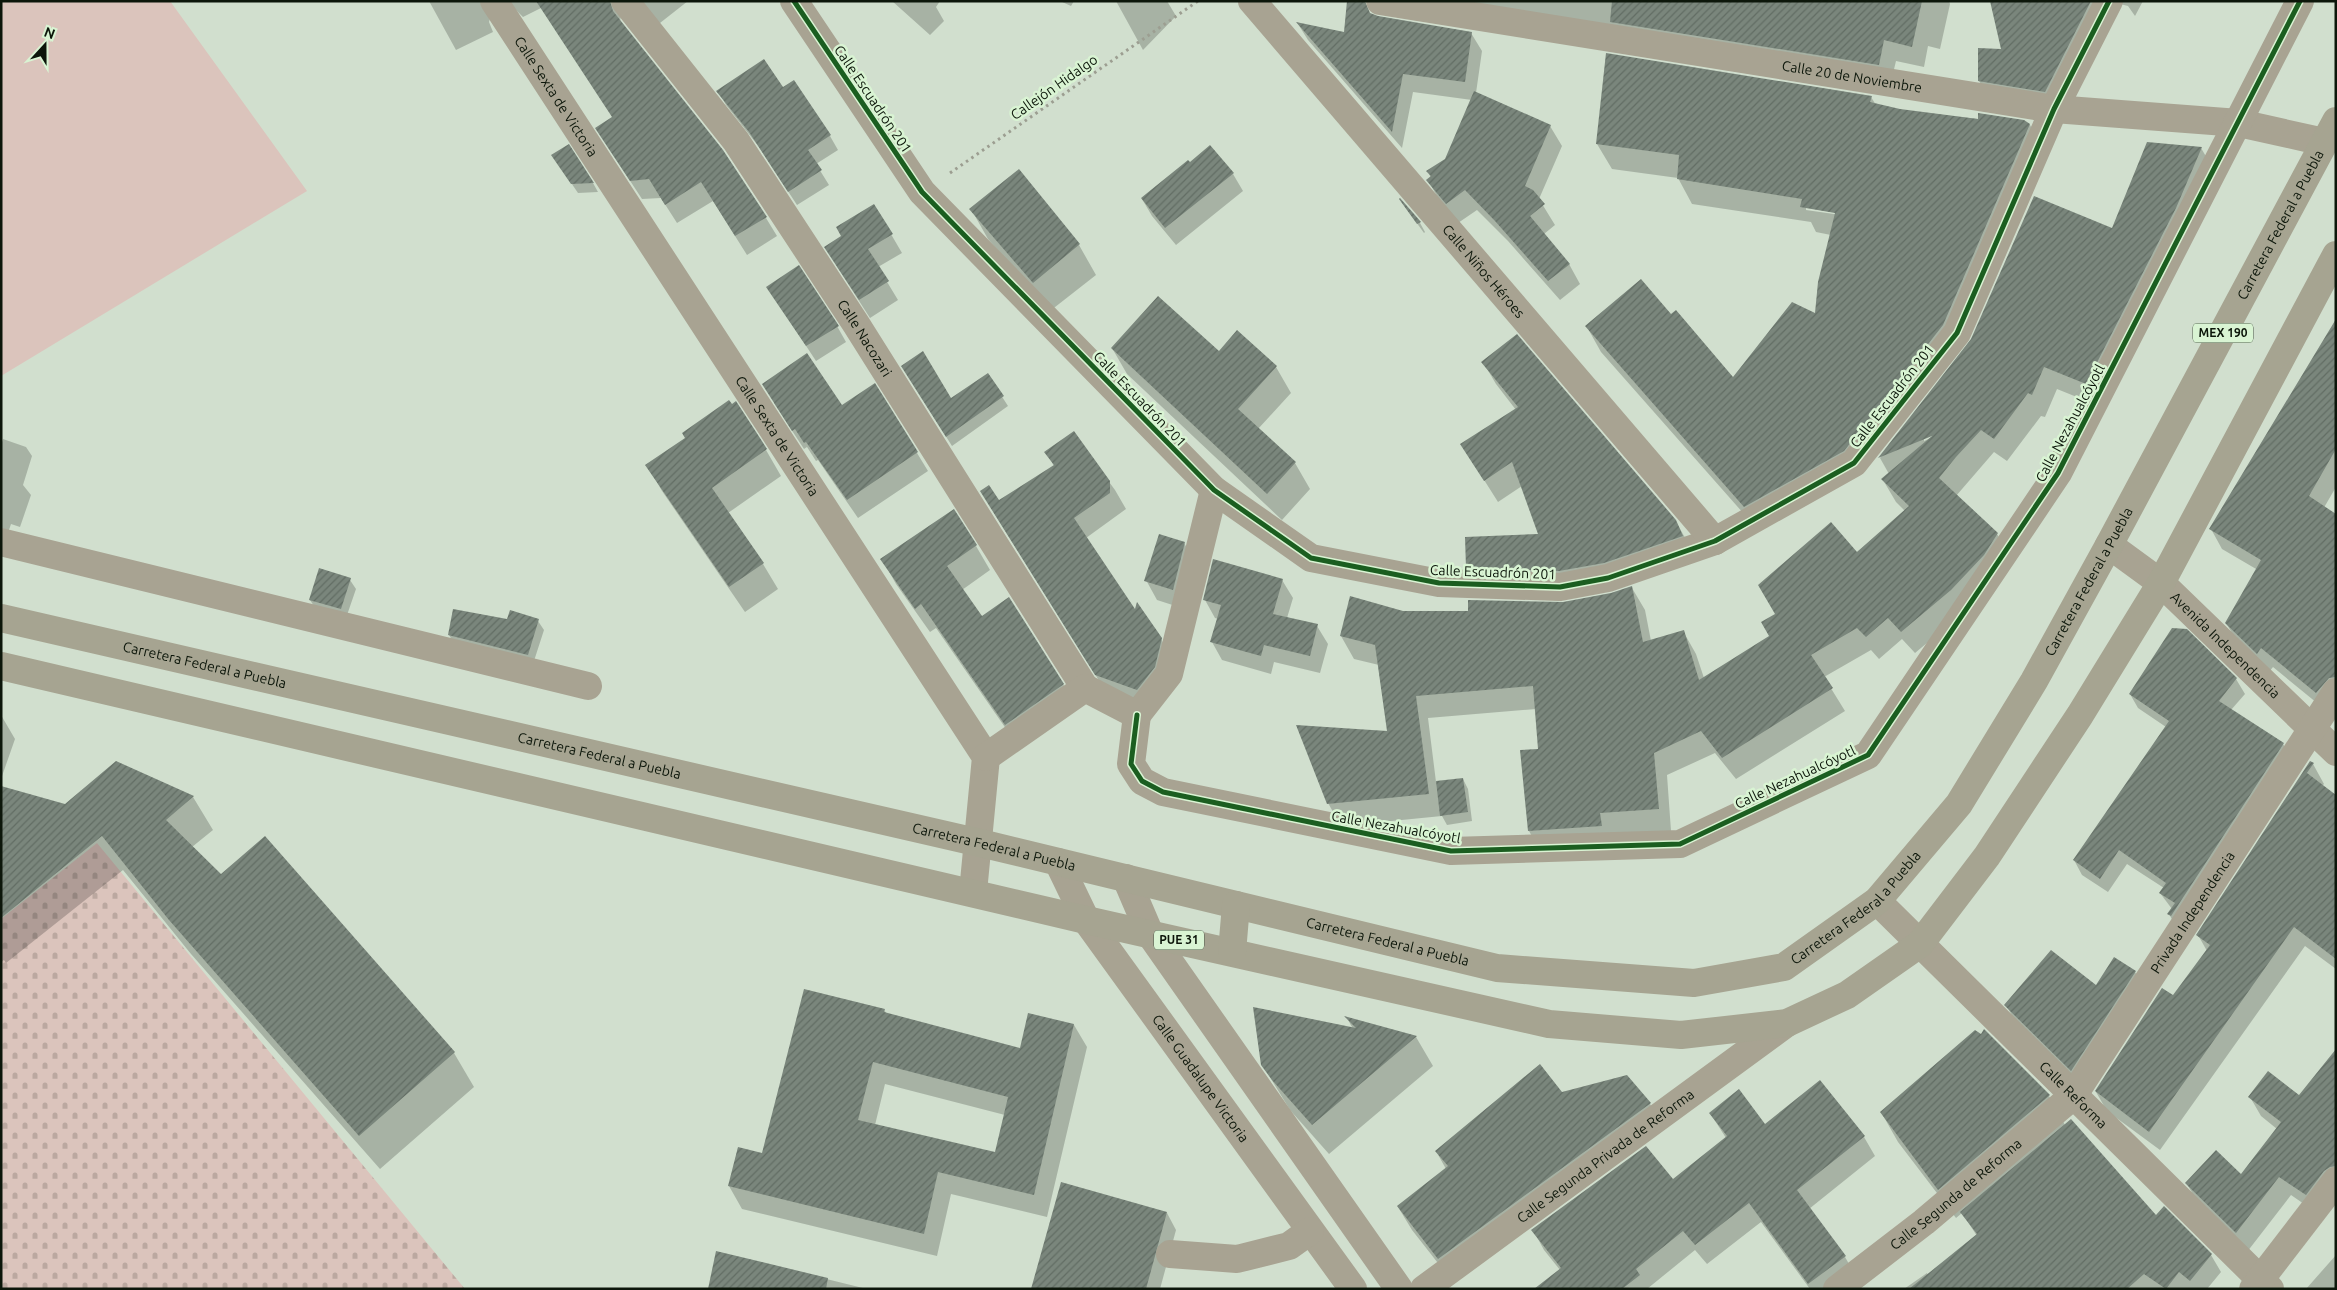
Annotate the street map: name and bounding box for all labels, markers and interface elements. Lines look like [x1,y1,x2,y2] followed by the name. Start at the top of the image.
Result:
[20,20,70,70] north arrow
[42,24,57,42] text: N
[511,33,601,160] street label: Calle Sexta de Victoria
[831,42,915,156] street label: Calle Escuadrón 201
[1008,51,1100,123] street label: Callejón Hidalgo
[1781,58,1923,96] street label: Calle 20 de Noviembre
[2234,147,2327,302] street label: Carretera Federal a Puebla
[1439,221,1528,321] street label: Calle Niños Héroes
[834,297,895,380] street label: Calle Nacozari
[2193,323,2253,342] road number: MEX 190
[1847,341,1937,451] street label: Calle Escuadrón 201
[1090,348,1190,450] street label: Calle Escuadrón 201
[2032,361,2108,485] street label: Calle Nezahualcóyotl
[732,373,822,499] street label: Calle Sexta de Victoria
[2041,504,2136,659] street label: Carretera Federal a Puebla
[1430,562,1556,582] street label: Calle Escuadrón 201
[2167,589,2284,702] street label: Avenida Independencia
[121,638,288,691] street label: Carretera Federal a Puebla
[516,729,683,782] street label: Carretera Federal a Puebla
[1732,742,1858,812] street label: Calle Nezahualcóyotl
[1330,808,1462,846] street label: Calle Nezahualcóyotl
[911,820,1077,874] street label: Carretera Federal a Puebla
[1788,848,1924,968] street label: Carretera Federal a Puebla
[2147,848,2238,976] street label: Privada Independencia
[1305,914,1471,969] street label: Carretera Federal a Puebla
[1154,930,1204,950] road number: PUE 31
[1149,1012,1252,1145] street label: Calle Guadalupe Victoria
[2036,1058,2111,1132] street label: Calle Reforma
[1514,1086,1697,1226] street label: Calle Segunda Privada de Reforma
[1887,1135,2025,1253] street label: Calle Segunda de Reforma

